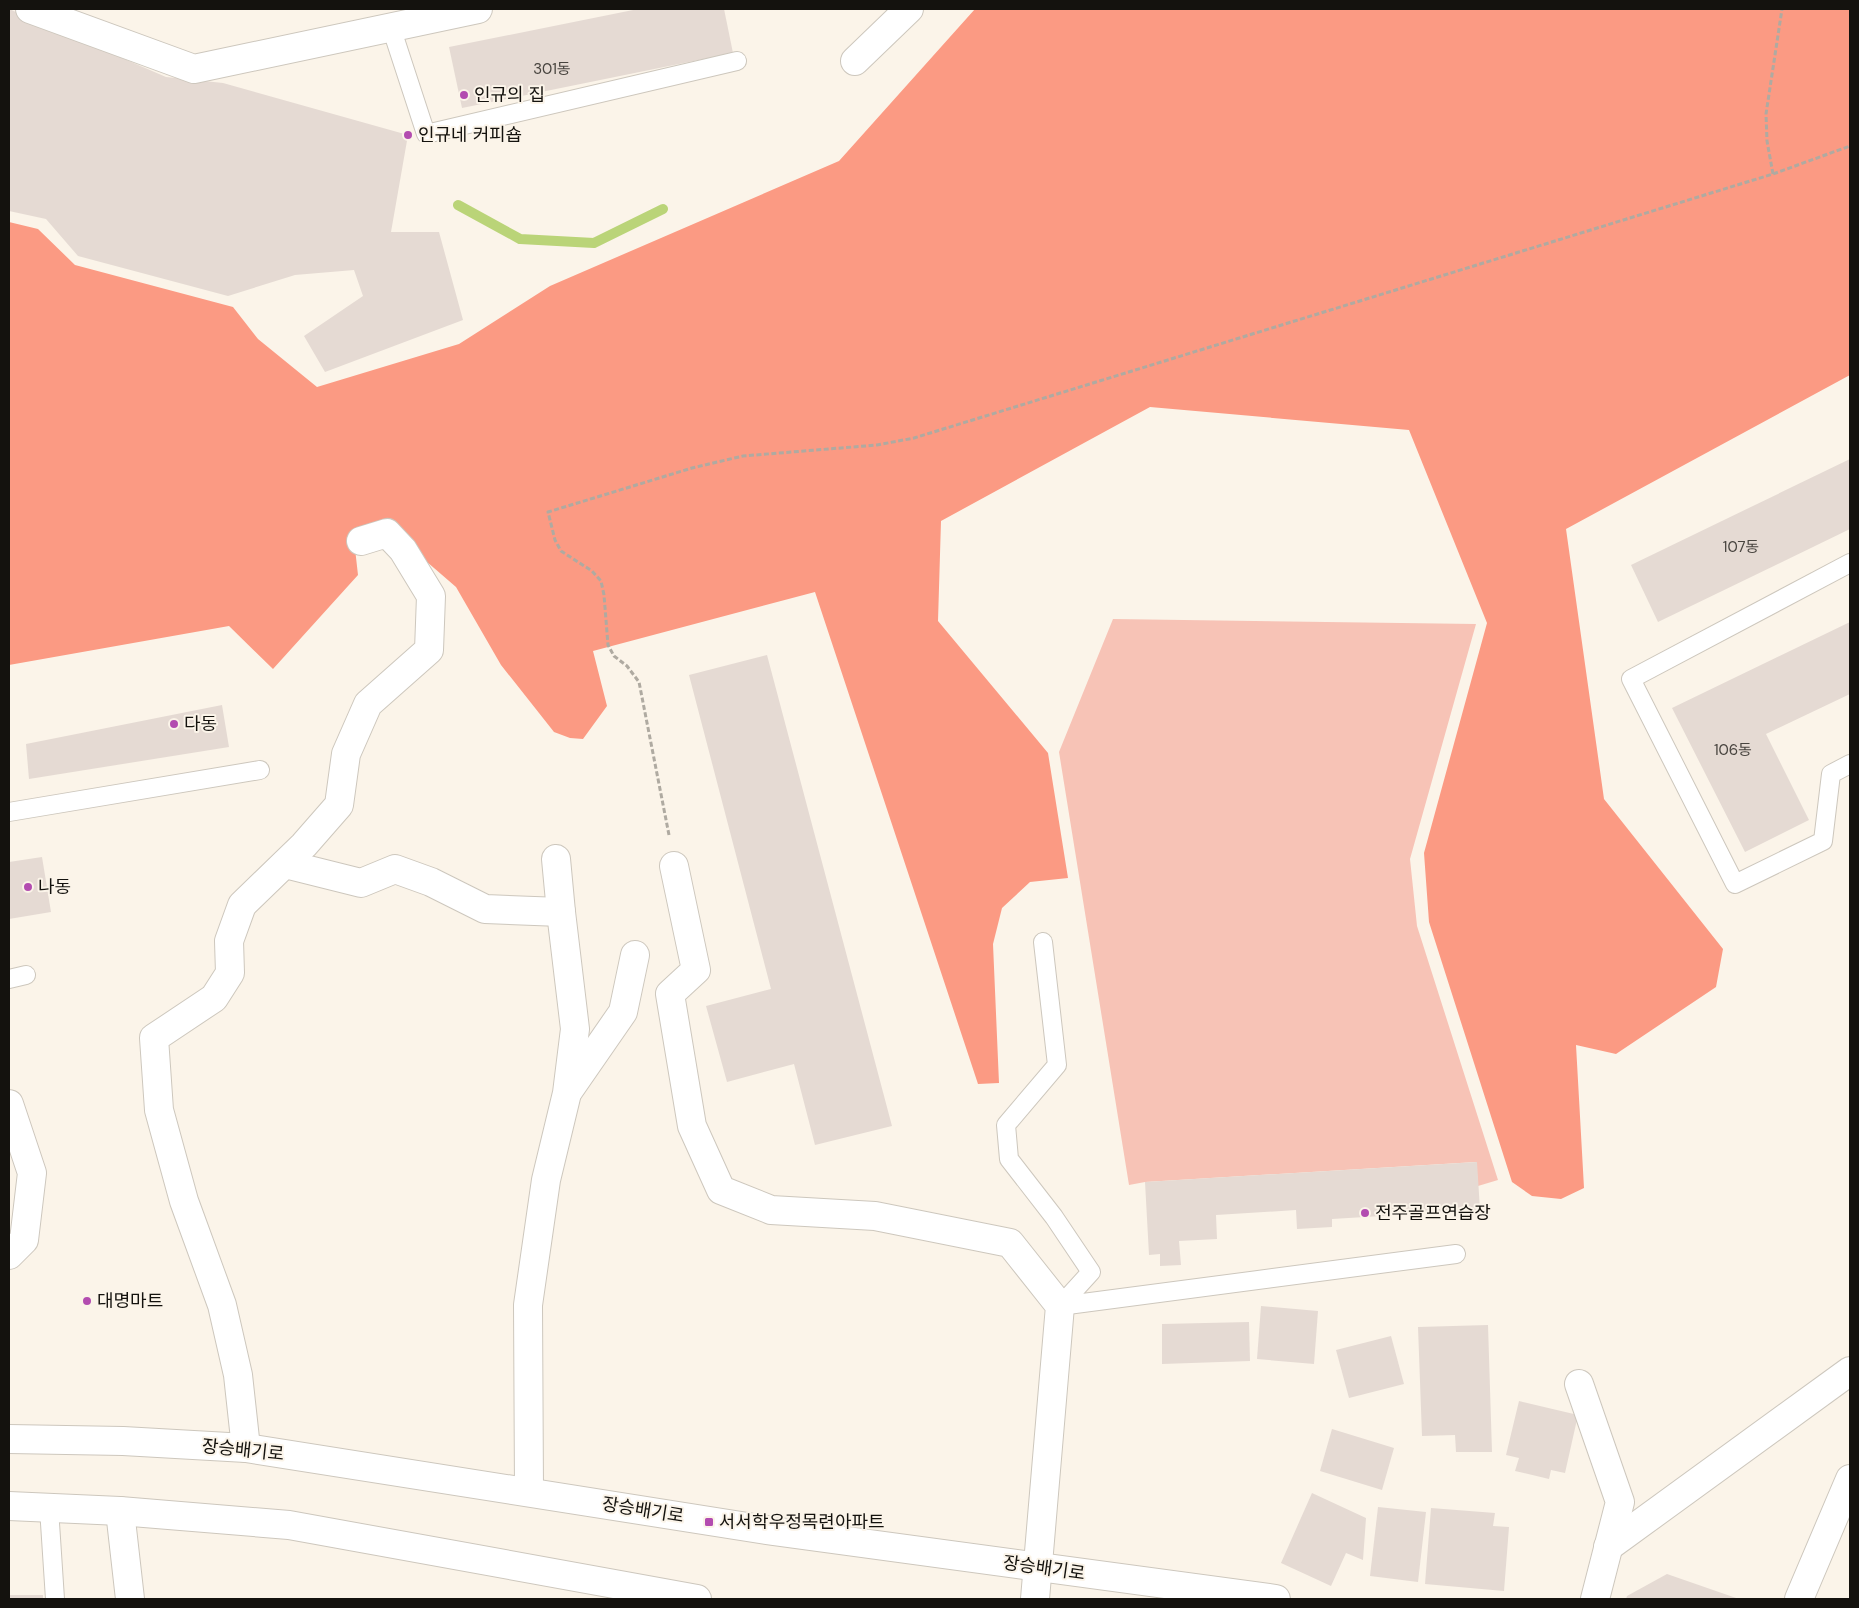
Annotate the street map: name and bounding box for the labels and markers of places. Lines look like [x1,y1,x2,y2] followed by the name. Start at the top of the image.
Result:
[474,83,545,107] place label: 인규의 집
[458,89,470,101] marker: 인규의 집
[418,123,522,147] place label: 인규네 커피숍
[402,129,414,141] marker: 인규네 커피숍
[184,712,217,736] place label: 다동
[168,718,180,730] marker: 다동
[38,875,71,899] place label: 나동
[22,881,34,893] marker: 나동
[1375,1201,1491,1225] place label: 전주골프연습장
[1359,1207,1371,1219] marker: 전주골프연습장
[97,1289,163,1313] place label: 대명마트
[81,1295,93,1307] marker: 대명마트
[719,1510,885,1534] place label: 서서학우정목련아파트
[703,1516,715,1528] marker: 서서학우정목련아파트

